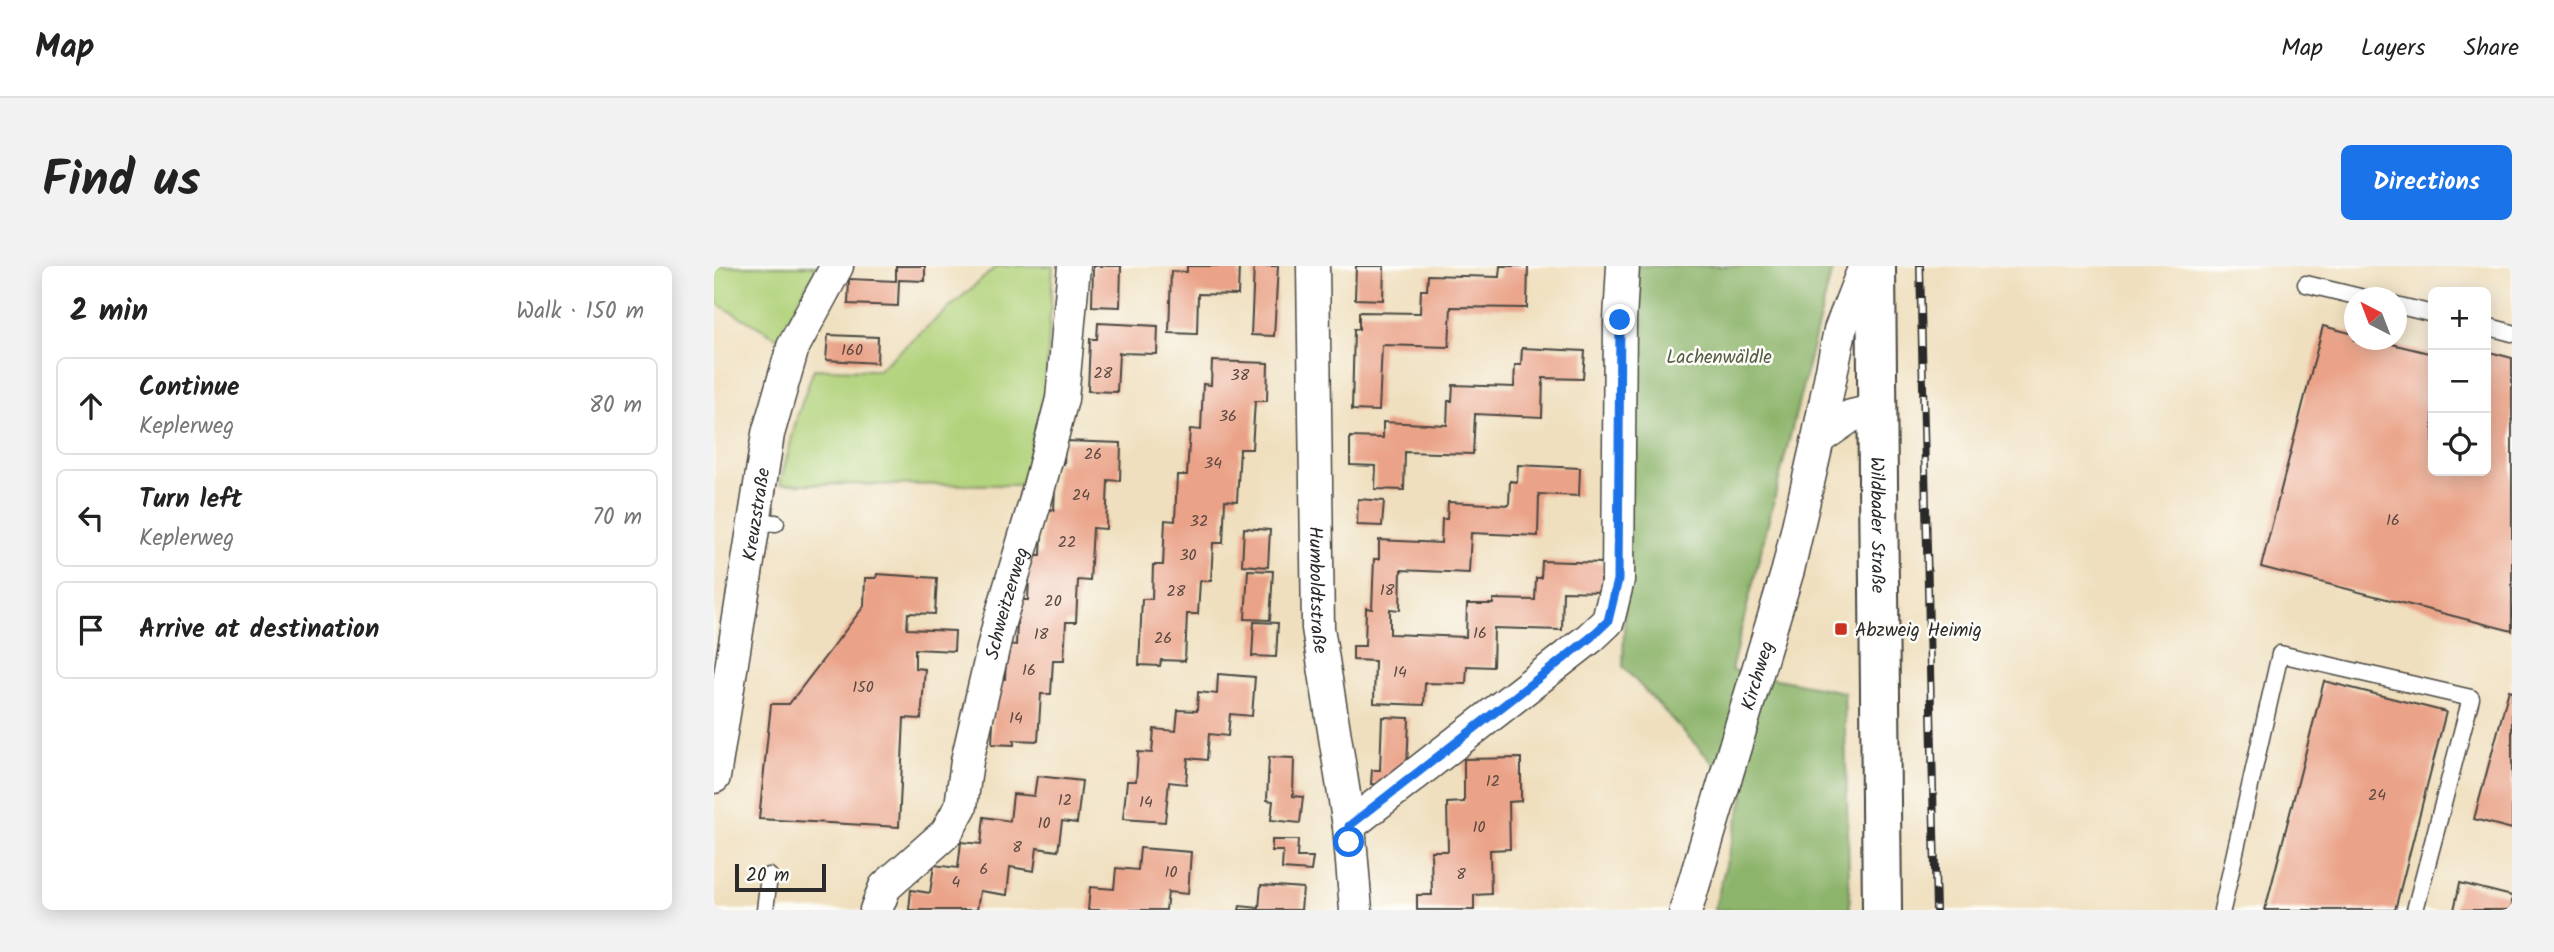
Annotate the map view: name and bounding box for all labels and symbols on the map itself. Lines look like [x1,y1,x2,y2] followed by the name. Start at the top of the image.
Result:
[2344,287,2407,350] north arrow
[1604,304,1635,335] route end
[841,338,863,363] house number: 160
[1666,343,1772,373] park label: Lachenwäldle
[1094,361,1113,386] house number: 28
[1231,363,1250,388] house number: 38
[1219,404,1237,429] house number: 36
[1084,442,1102,467] house number: 26
[1204,451,1222,476] house number: 34
[1861,456,1892,594] street label: Wildbader Straße
[735,465,780,563] street label: Kreuzstraße
[1072,483,1090,508] house number: 24
[2386,508,2400,533] house number: 16
[1190,509,1208,534] house number: 32
[1300,526,1335,656] street label: Humboldtstraße
[1058,530,1076,555] house number: 22
[1179,543,1197,568] house number: 30
[978,544,1038,663] street label: Schweitzerweg
[1380,578,1395,603] house number: 18
[1167,579,1186,604] house number: 28
[1044,589,1062,614] house number: 20
[1855,616,1982,646] place label: Abzweig Heimig
[1473,621,1487,646] house number: 16
[1833,621,1849,637] marker: Abzweig Heimig
[1034,622,1049,647] house number: 18
[1154,626,1172,651] house number: 26
[1734,638,1783,714] street label: Kirchweg
[1022,658,1036,683] house number: 16
[1393,660,1407,685] house number: 14
[852,675,874,700] house number: 150
[1009,706,1023,731] house number: 14
[1486,769,1500,794] house number: 12
[2368,783,2386,808] house number: 24
[1058,788,1072,813] house number: 12
[1139,790,1153,815] house number: 14
[1037,811,1051,836] house number: 10
[1472,815,1486,840] house number: 10
[1333,826,1364,857] route start
[1012,835,1022,860] house number: 8
[980,857,988,882] house number: 6
[1164,860,1178,885] house number: 10
[735,861,826,893] scale bar
[1456,862,1466,887] house number: 8
[952,870,961,895] house number: 4

